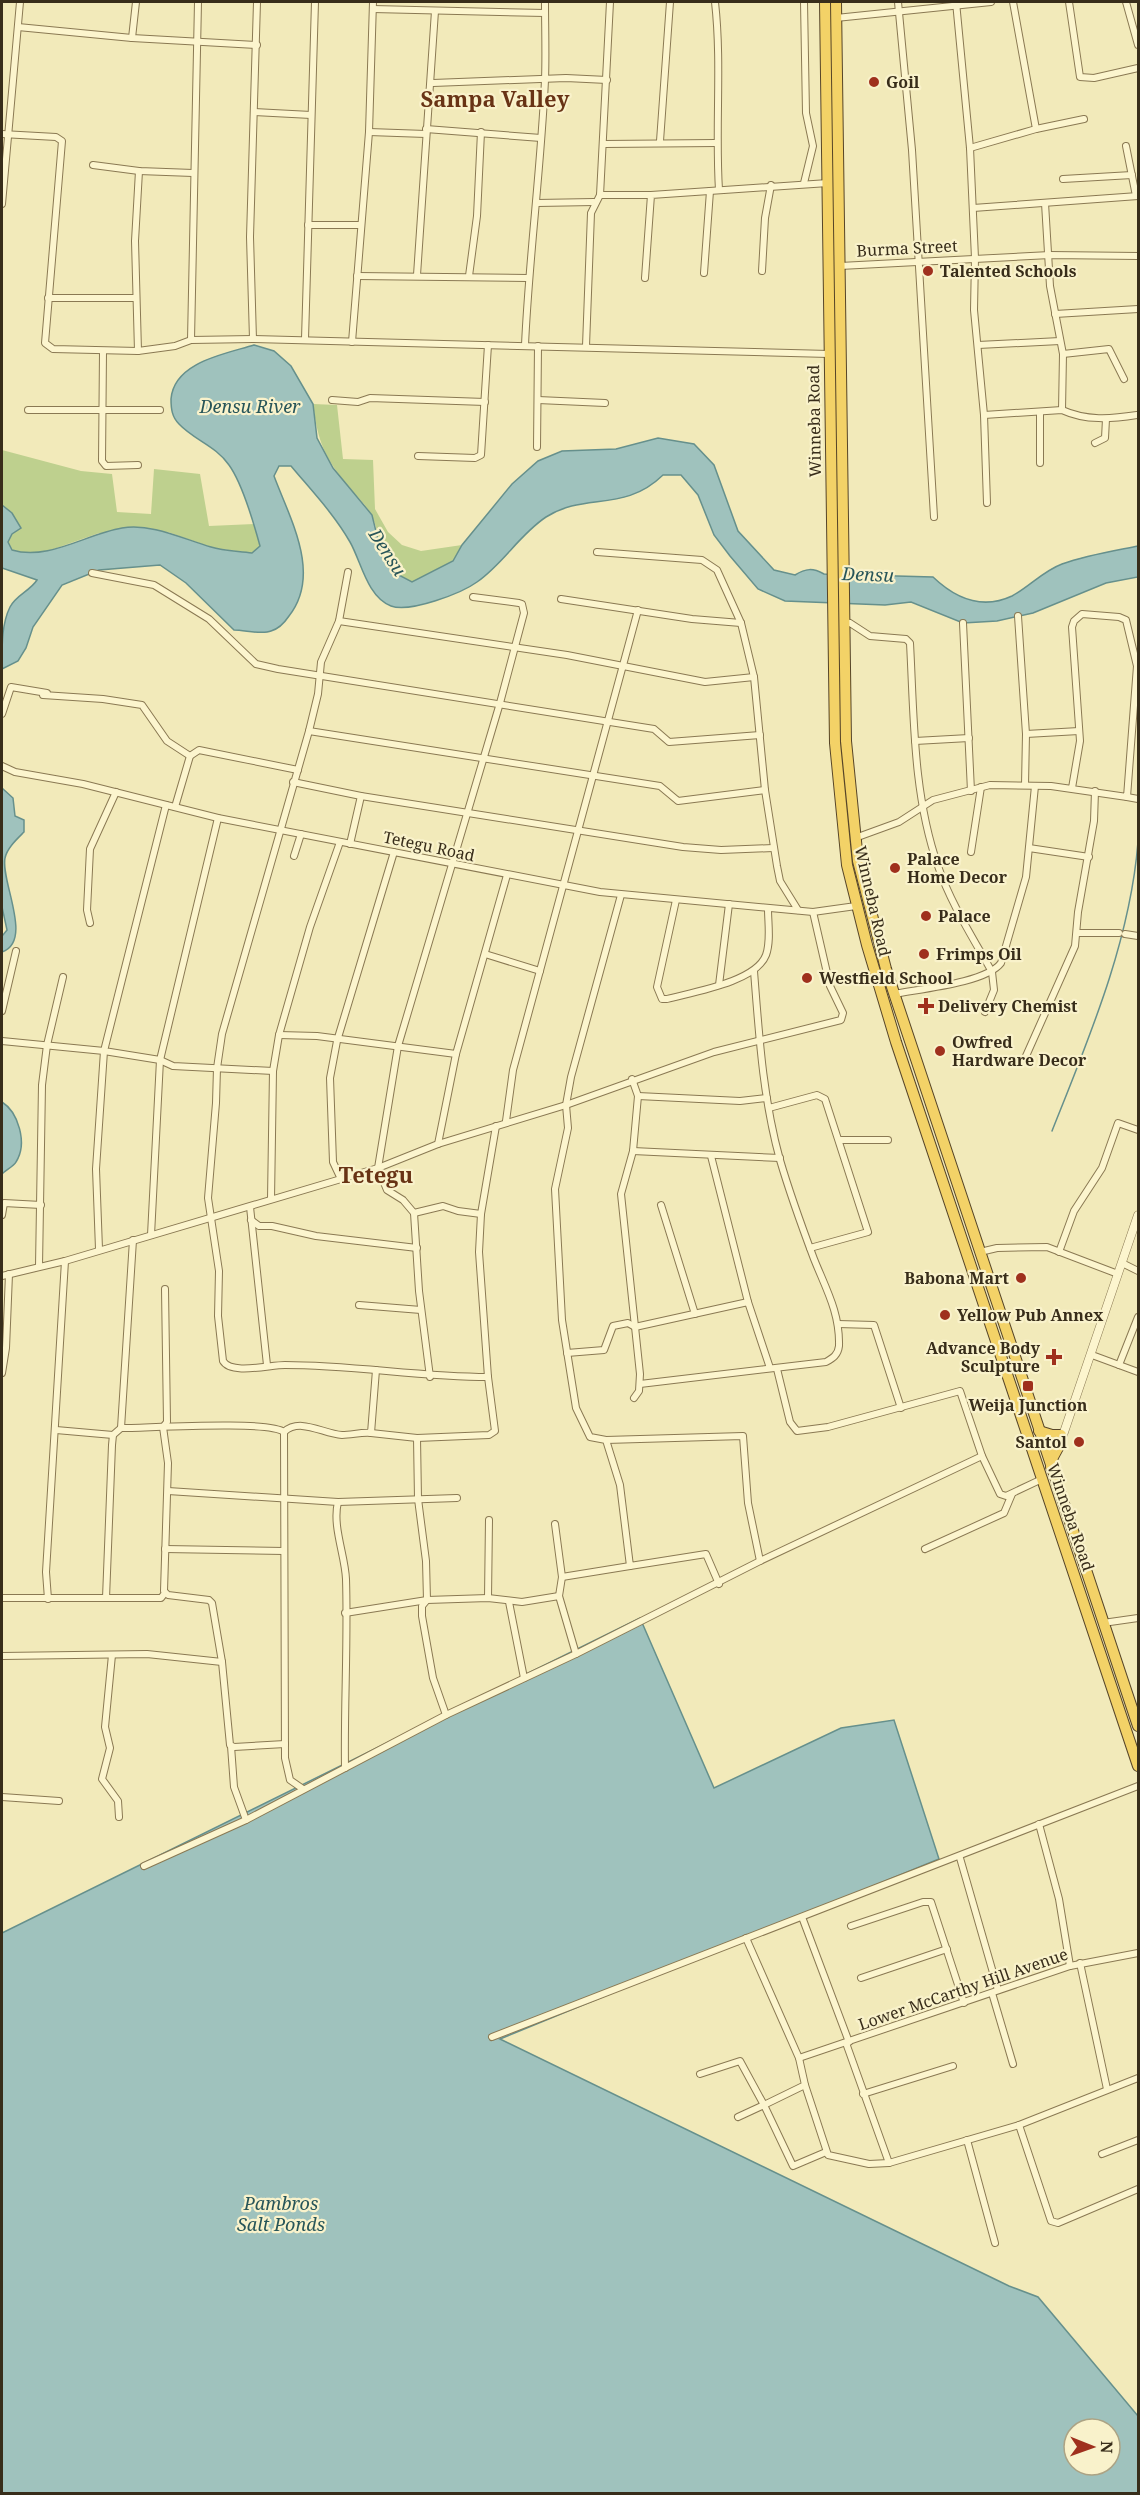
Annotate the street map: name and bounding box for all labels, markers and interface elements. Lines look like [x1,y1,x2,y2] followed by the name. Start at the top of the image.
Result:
[886,71,920,93] place label: Goil
[867,75,881,89] marker: Goil
[421,83,570,113] district label: Sampa Valley
[856,234,958,262] street label: Burma Street
[940,260,1077,282] place label: Talented Schools
[921,264,935,278] marker: Talented Schools
[802,364,826,477] street label: Winneba Road
[199,394,301,418] water label: Densu River
[363,523,412,580] water label: Densu
[841,561,895,587] water label: Densu
[381,826,477,866] street label: Tetegu Road
[850,844,896,959] street label: Winneba Road
[907,848,1008,888] place label: Palace Home Decor
[888,861,902,875] marker: Palace Home Decor
[938,905,991,927] place label: Palace
[919,909,933,923] marker: Palace
[936,943,1022,965] place label: Frimps Oil
[917,947,931,961] marker: Frimps Oil
[819,967,953,989] place label: Westfield School
[800,971,814,985] marker: Westfield School
[938,995,1078,1017] place label: Delivery Chemist
[919,999,933,1013] marker: Delivery Chemist
[952,1031,1087,1071] place label: Owfred Hardware Decor
[933,1044,947,1058] marker: Owfred Hardware Decor
[339,1159,414,1189] district label: Tetegu
[904,1267,1010,1289] place label: Babona Mart
[1014,1271,1028,1285] marker: Babona Mart
[957,1304,1104,1326] place label: Yellow Pub Annex
[938,1308,952,1322] marker: Yellow Pub Annex
[926,1337,1041,1377] place label: Advance Body Sculpture
[1045,1348,1063,1366] marker: Advance Body Sculpture
[1021,1379,1035,1393] marker: Weija Junction
[969,1394,1088,1416] place label: Weija Junction
[1016,1431,1067,1453] place label: Santol
[1072,1435,1086,1449] marker: Santol
[1042,1460,1100,1574] street label: Winneba Road
[855,1943,1071,2035] street label: Lower McCarthy Hill Avenue
[237,2191,325,2236] water label: Pambros Salt Ponds
[1062,2417,1122,2477] north arrow
[1096,2441,1118,2454] text: N

